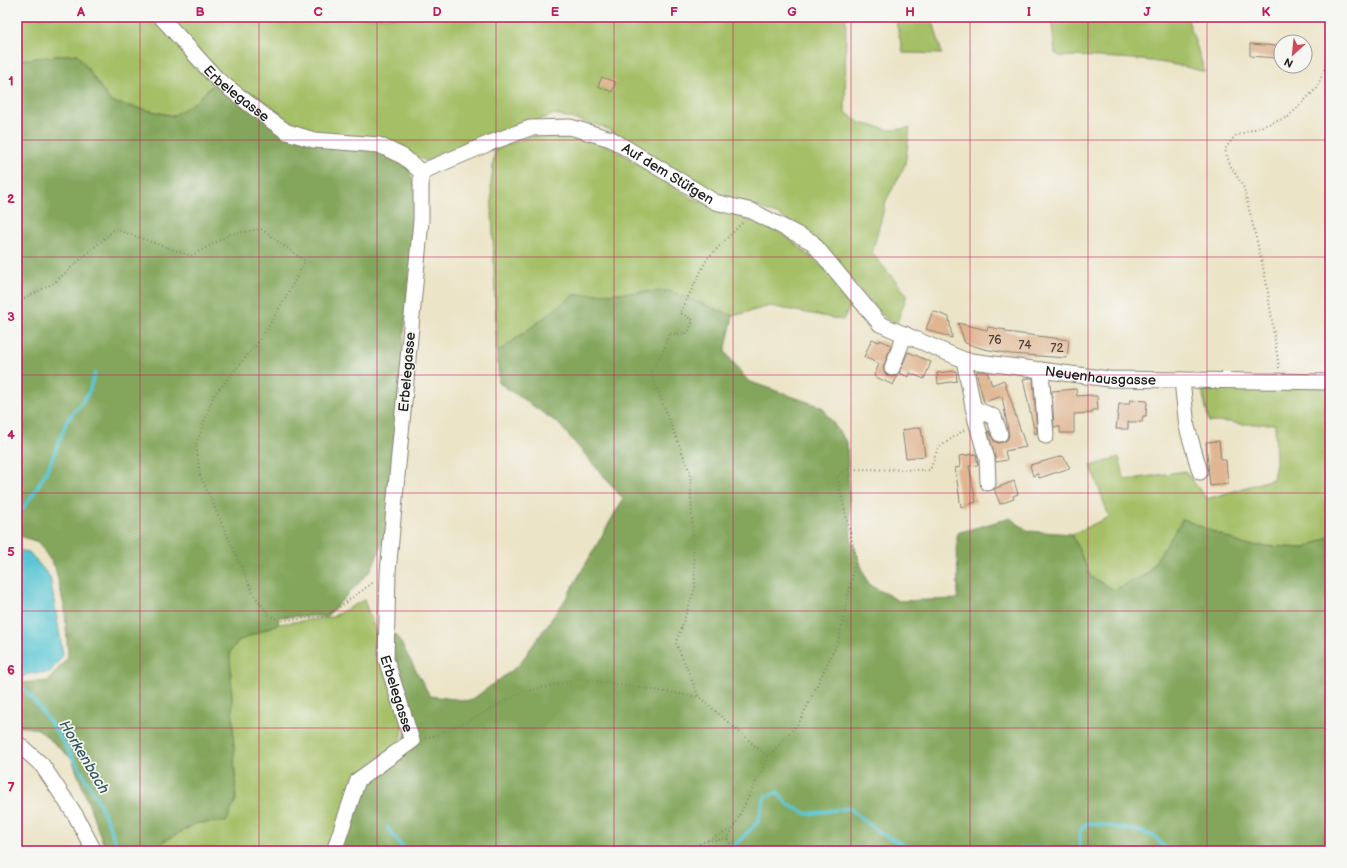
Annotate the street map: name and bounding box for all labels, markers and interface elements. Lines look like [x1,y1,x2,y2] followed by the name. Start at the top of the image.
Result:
[76,4,85,20] text: A
[195,4,205,20] text: B
[313,4,323,20] text: C
[432,4,442,20] text: D
[551,4,560,20] text: E
[670,4,678,20] text: F
[787,4,797,20] text: G
[905,4,915,20] text: H
[1027,4,1031,20] text: I
[1143,4,1151,20] text: J
[1262,4,1271,20] text: K
[1273,34,1313,74] north arrow
[1282,55,1295,70] text: N
[200,62,273,125] street label: Erbelegasse
[8,73,14,89] text: 1
[619,139,717,208] street label: Auf dem Stüfgen
[7,191,15,207] text: 2
[7,309,15,325] text: 3
[395,331,419,413] street label: Erbelegasse
[988,333,1002,348] house number: 76
[1018,338,1032,353] house number: 74
[1051,341,1063,356] house number: 72
[1044,362,1156,388] street label: Neuenhausgasse
[7,427,15,443] text: 4
[7,544,15,560] text: 5
[377,653,417,734] street label: Erbelegasse
[7,662,15,678] text: 6
[55,717,113,797] water label: Horkenbach
[7,780,15,796] text: 7

